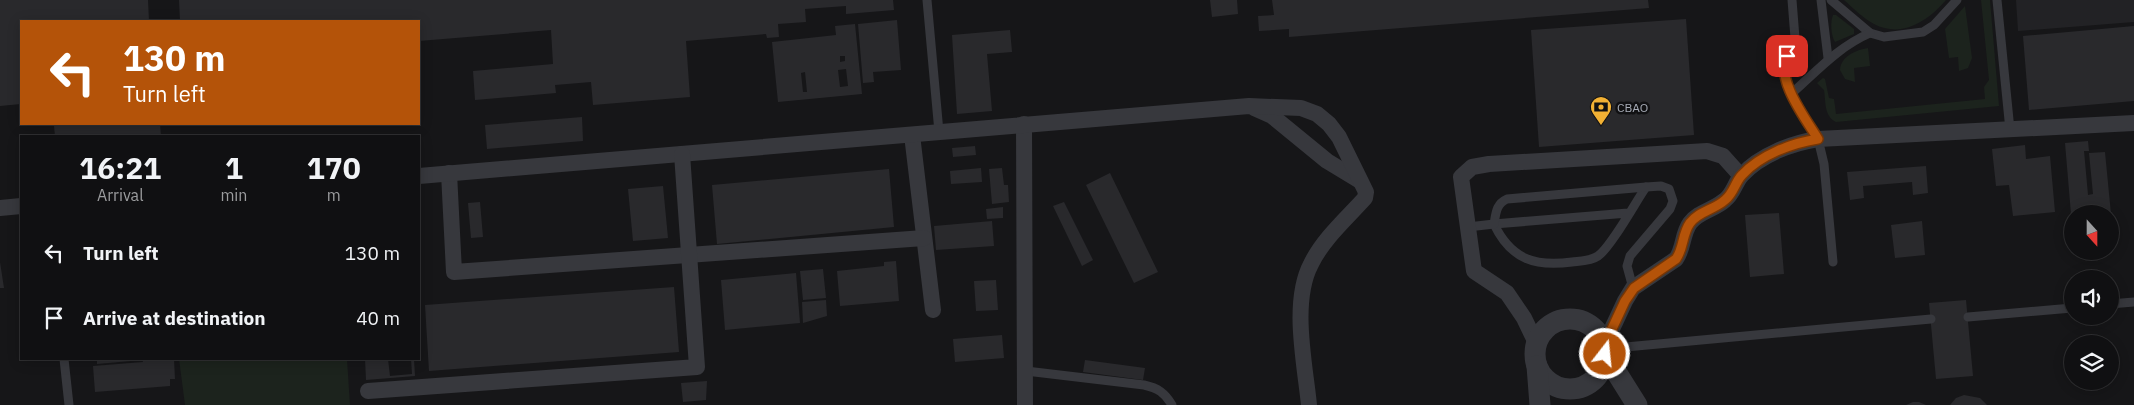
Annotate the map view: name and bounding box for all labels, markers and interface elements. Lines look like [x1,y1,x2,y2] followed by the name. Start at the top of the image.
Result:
[123,35,226,81] text: 130 m
[1766,35,1808,77] pin
[40,40,105,105] icon: left
[1773,42,1801,70] icon: arrive
[123,79,206,108] text: Turn left
[1589,95,1613,126] bank icon: CBAO
[1617,100,1648,115] place label: CBAO
[79,148,161,187] text: 16:21
[225,148,243,187] text: 1
[307,148,361,187] text: 170
[97,185,144,205] text: Arrival
[220,185,247,205] text: min
[327,185,341,205] text: m
[2064,205,2119,260] north arrow
[2064,205,2119,390] map controls
[40,239,68,267] icon: left
[83,241,159,265] text: Turn left
[345,241,400,265] text: 130 m
[2064,270,2119,325] button: sound
[40,304,68,332] icon: arrive
[83,306,266,330] text: Arrive at destination
[356,306,400,330] text: 40 m
[1578,327,1630,379] position arrow
[2064,335,2119,390] button: layers

